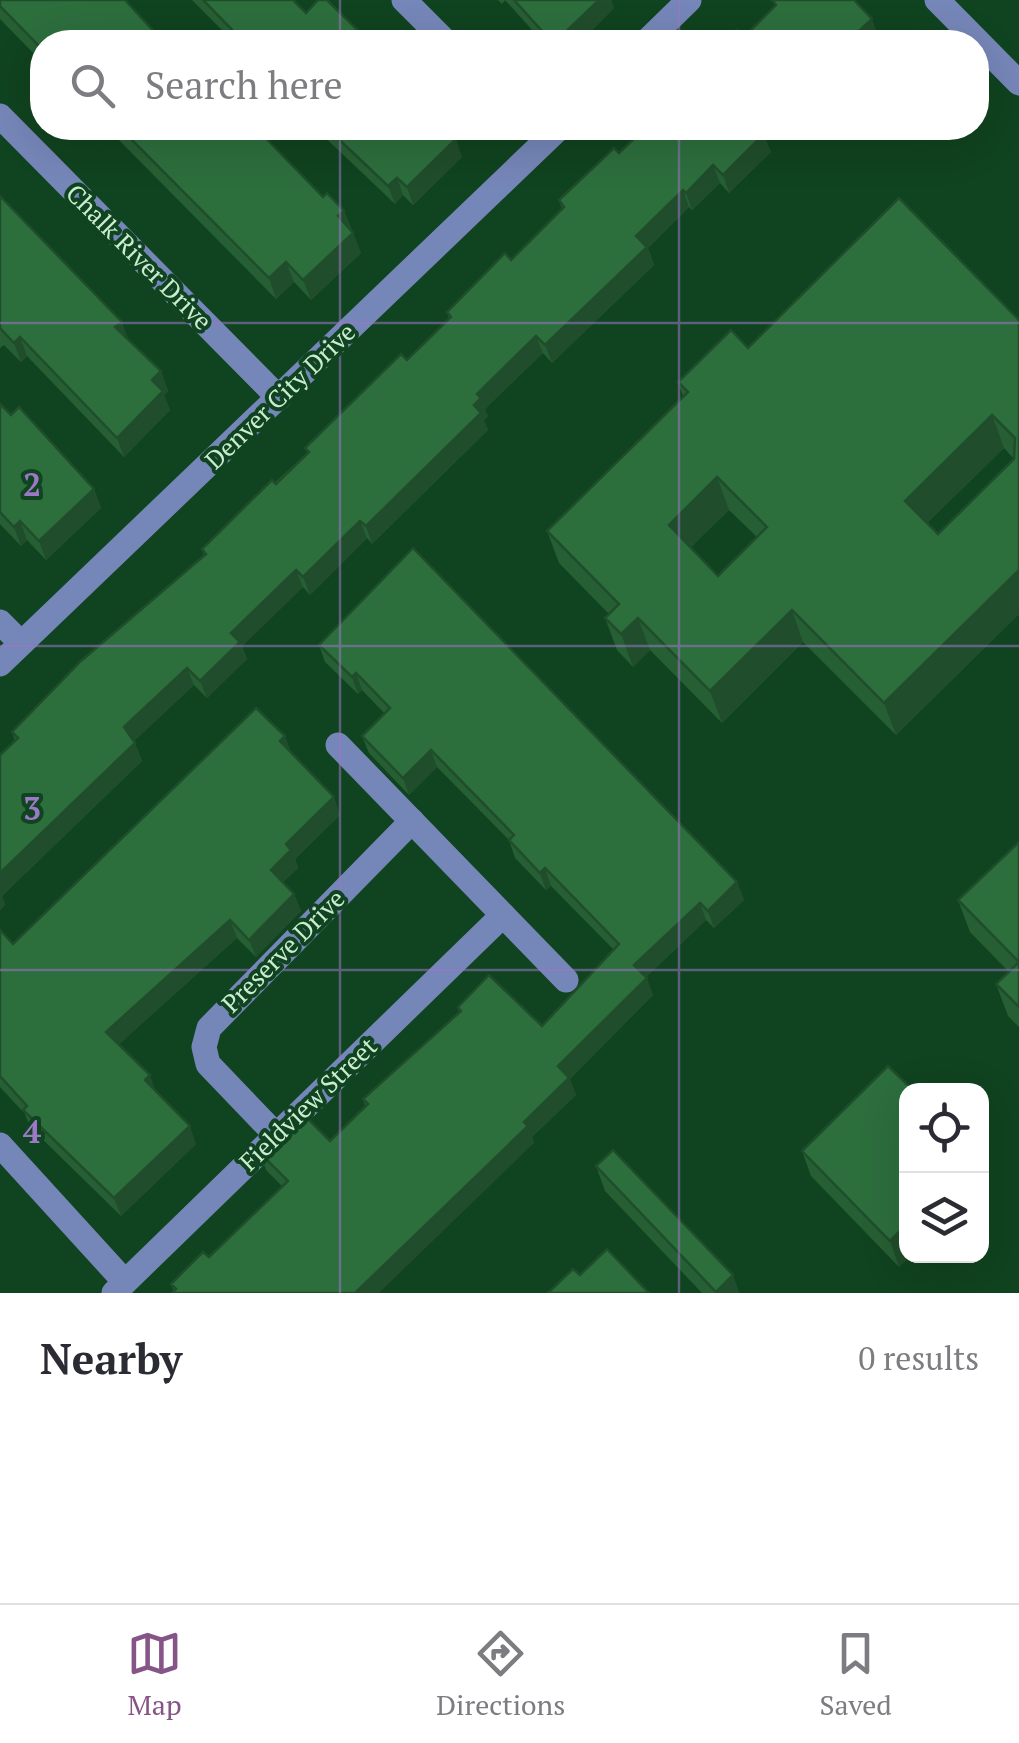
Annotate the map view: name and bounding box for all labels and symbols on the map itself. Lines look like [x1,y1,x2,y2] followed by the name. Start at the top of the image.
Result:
[59,177,219,337] street label: Chalk River Drive
[197,315,362,476] street label: Denver City Drive
[23,463,41,505] text: 2
[23,787,41,829] text: 3
[214,882,351,1019] street label: Preserve Drive
[232,1030,383,1178] street label: Fieldview Street
[23,1110,41,1152] text: 4

